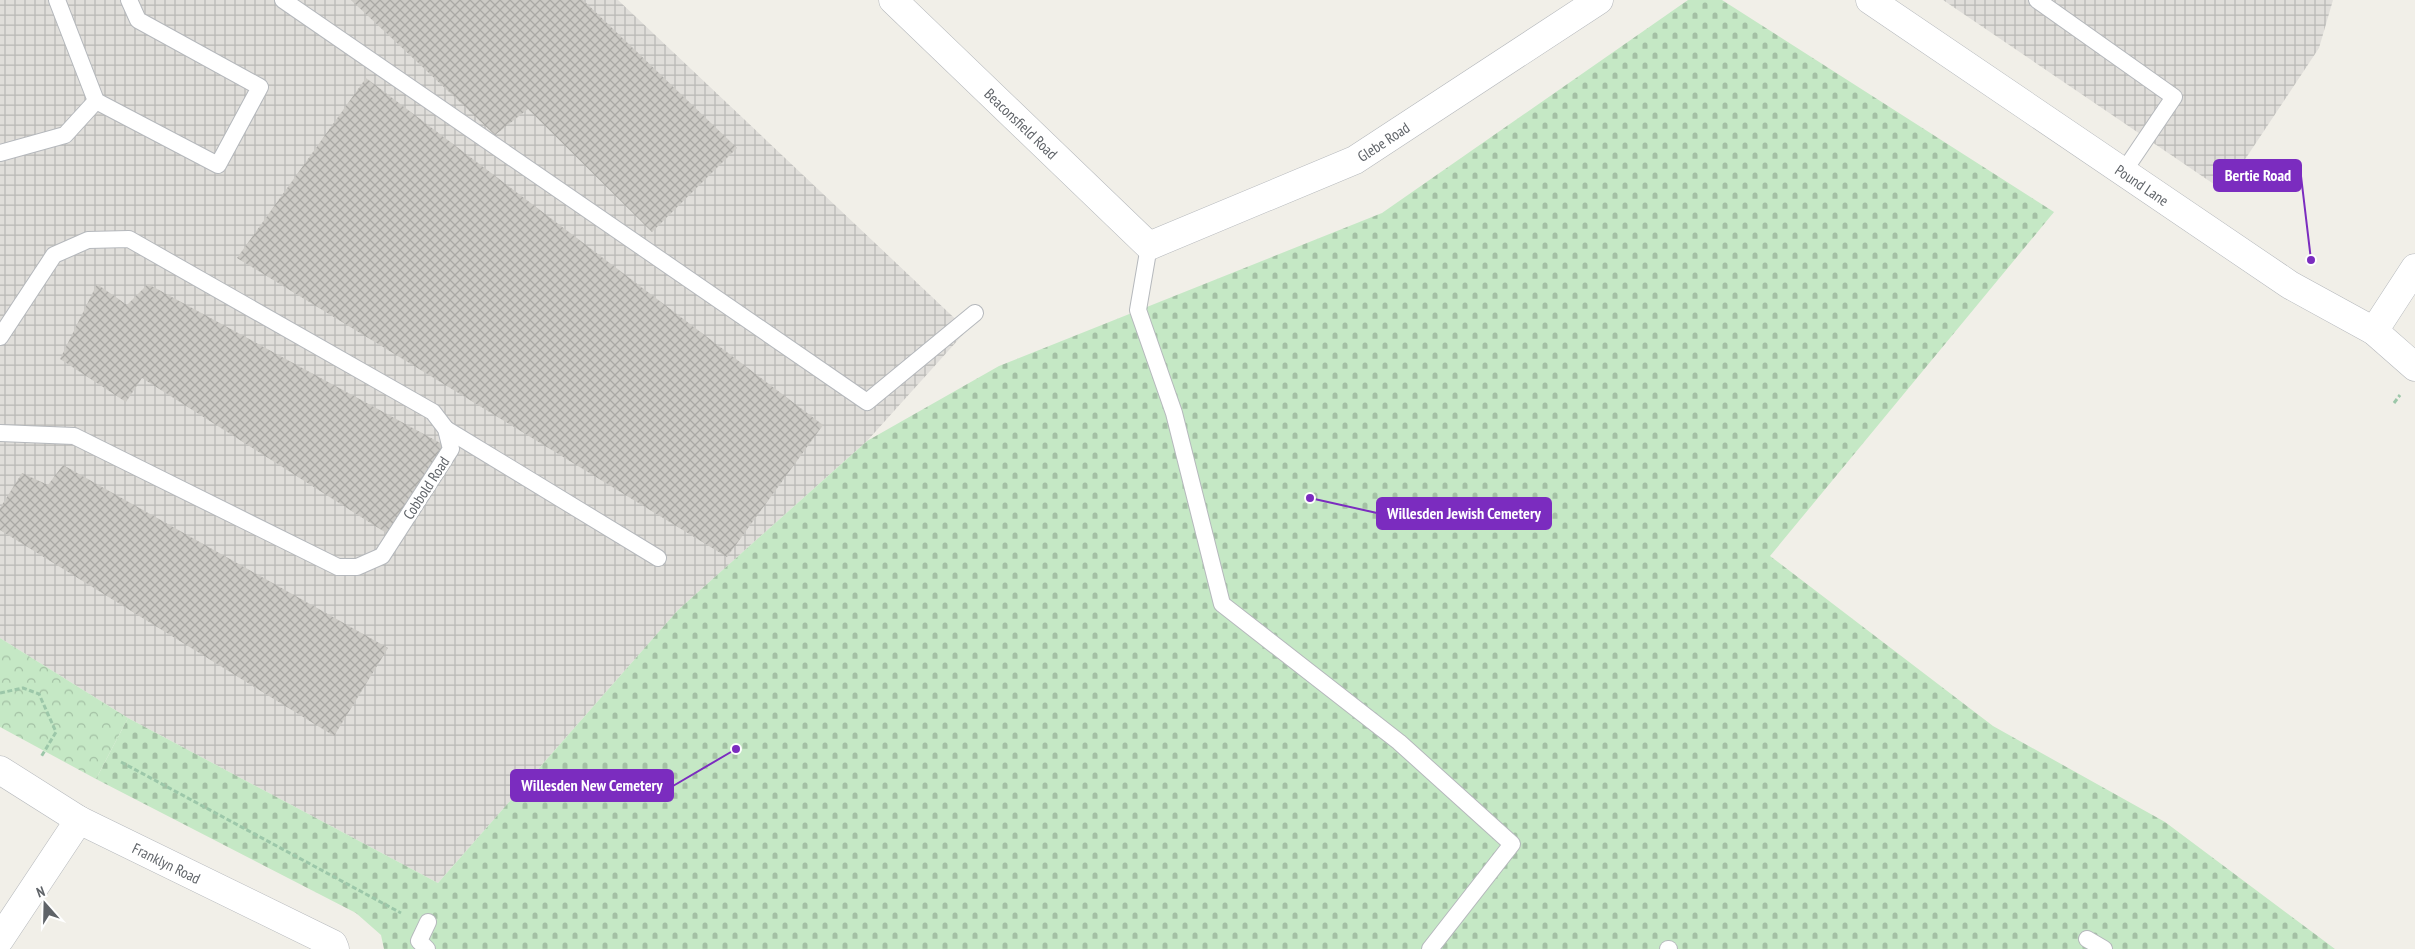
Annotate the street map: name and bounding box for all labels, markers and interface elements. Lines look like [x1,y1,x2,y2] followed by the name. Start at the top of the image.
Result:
[981,84,1062,163] street label: Beaconsfield Road
[1353,117,1413,166] street label: Glebe Road
[2112,160,2173,210] street label: Pound Lane
[2214,160,2301,191] callout: Bertie Road
[2225,165,2291,185] text: Bertie Road
[399,453,453,523] street label: Cobbold Road
[1377,498,1551,529] callout: Willesden Jewish Cemetery
[1386,503,1542,523] text: Willesden Jewish Cemetery
[511,770,673,801] callout: Willesden New Cemetery
[520,775,663,795] text: Willesden New Cemetery
[130,838,204,887] street label: Franklyn Road
[20,879,70,929] north arrow
[34,882,47,902] text: N

